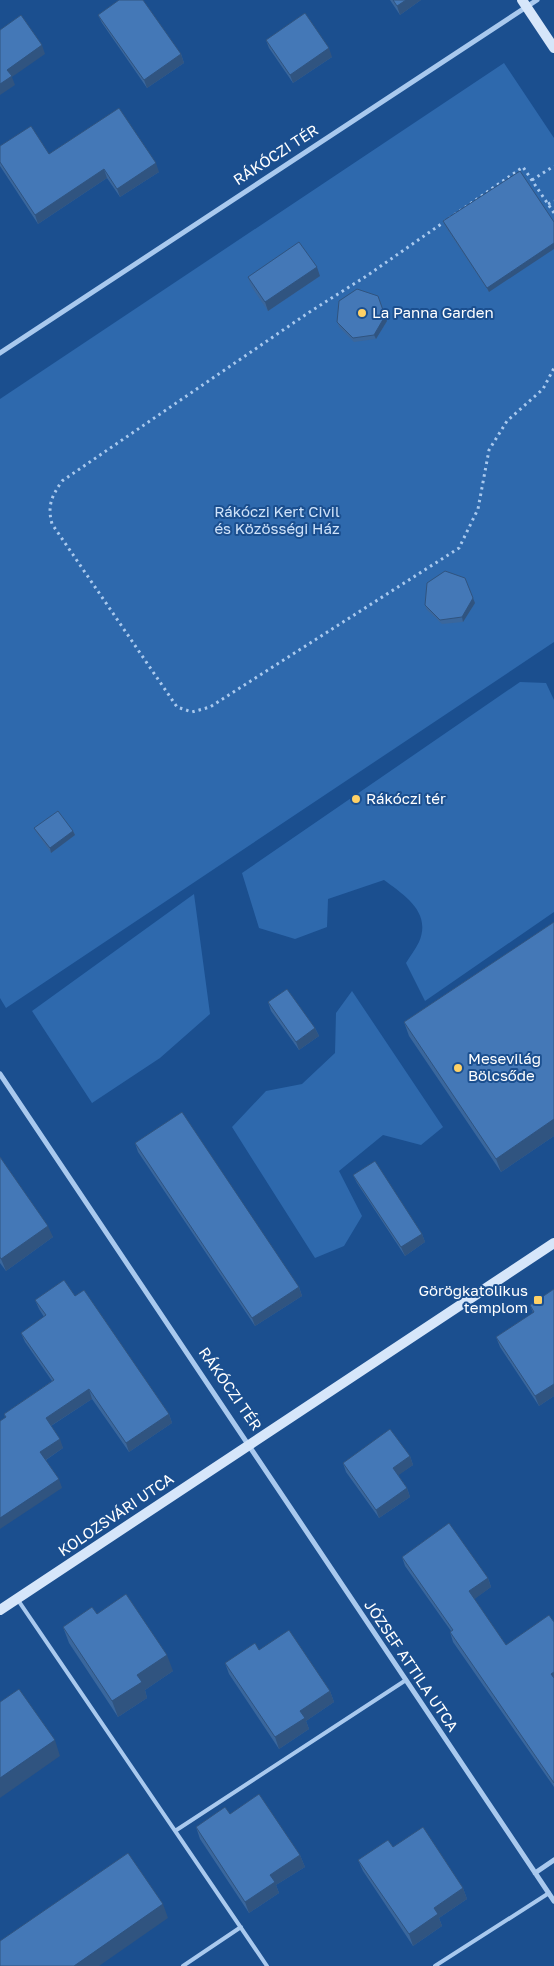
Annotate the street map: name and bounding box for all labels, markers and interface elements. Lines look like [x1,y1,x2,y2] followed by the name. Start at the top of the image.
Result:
[230,120,321,188] street label: RÁKÓCZI TÉR
[372,303,494,321] place label: La Panna Garden
[356,307,368,319] marker: La Panna Garden
[214,502,340,537] park label: Rákóczi Kert Civil és Közösségi Ház
[366,789,446,807] place label: Rákóczi tér
[350,793,362,805] marker: Rákóczi tér
[468,1049,541,1084] place label: Mesevilág Bölcsőde
[452,1062,464,1074] marker: Mesevilág Bölcsőde
[419,1281,528,1316] place label: Görögkatolikus templom
[532,1294,544,1306] marker: Görögkatolikus templom
[195,1343,266,1434] street label: RÁKÓCZI TÉR
[54,1469,177,1560] street label: KOLOZSVÁRI UTCA
[361,1596,463,1735] street label: JÓZSEF ATTILA UTCA

